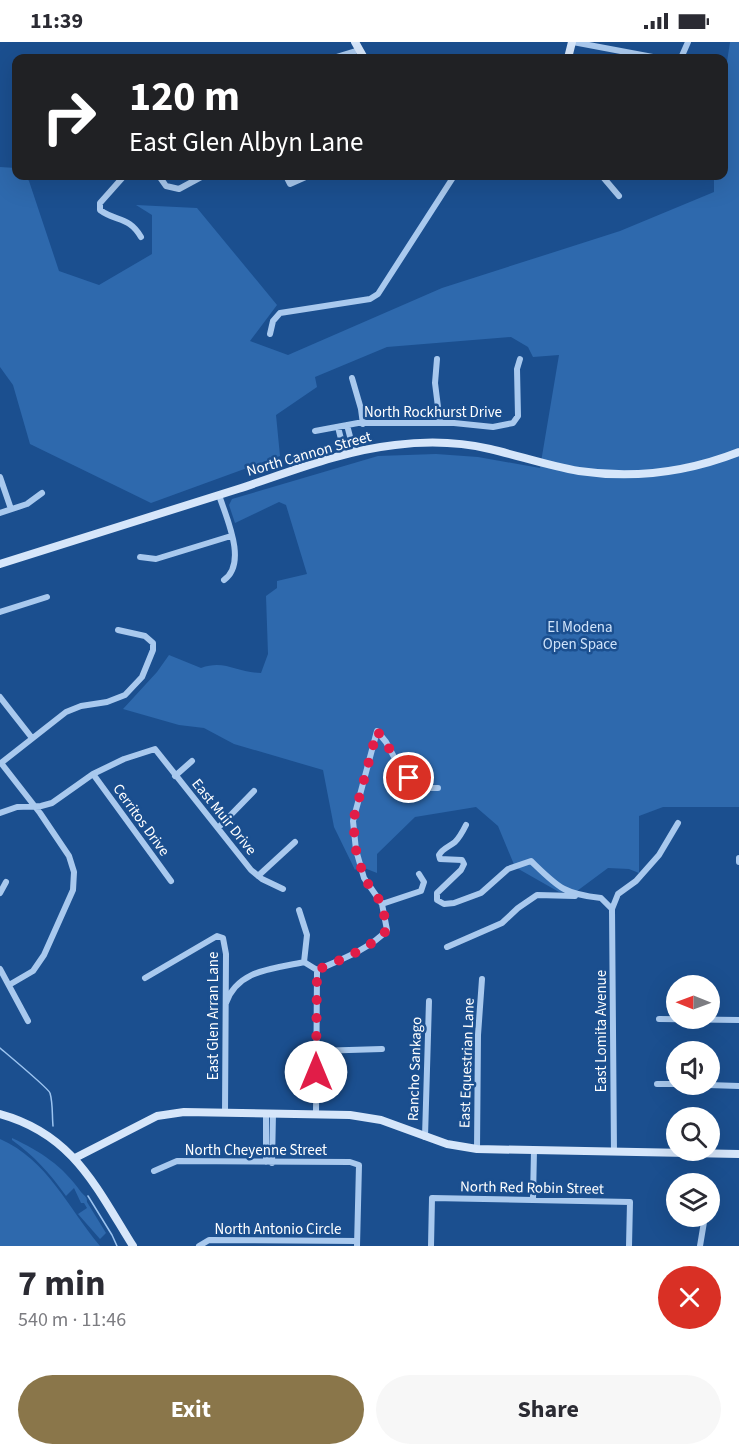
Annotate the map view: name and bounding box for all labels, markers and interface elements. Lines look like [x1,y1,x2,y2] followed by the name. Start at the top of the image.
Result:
[30,5,83,37] text: 11:39
[129,67,240,127] text: 120 m
[30,78,108,156] icon: right
[129,123,363,162] text: East Glen Albyn Lane
[364,402,502,423] street label: North Rockhurst Drive
[244,426,374,482] street label: North Cannon Street
[543,617,617,655] park label: El Modena Open Space
[383,752,434,803] pin
[392,761,425,794] icon: arrive
[187,774,261,860] street label: East Muir Drive
[108,779,174,861] street label: Cerritos Drive
[203,952,224,1080] street label: East Glen Arran Lane
[591,970,612,1092] street label: East Lomita Avenue
[666,975,720,1029] north arrow
[666,975,720,1227] map controls
[454,997,480,1129] street label: East Equestrian Lane
[403,1016,427,1122] street label: Rancho Sankago
[284,1040,348,1104] position arrow
[666,1041,720,1095] button: sound
[666,1107,720,1161] button: search
[185,1140,327,1161] street label: North Cheyenne Street
[666,1173,720,1227] button: layers
[460,1176,604,1200] street label: North Red Robin Street
[214,1219,342,1240] street label: North Antonio Circle
[18,1258,106,1309] text: 7 min
[658,1266,721,1329] button: close
[18,1306,126,1334] text: 540 m · 11:46
[18,1375,364,1444] button: Exit
[376,1375,721,1444] button: Share

